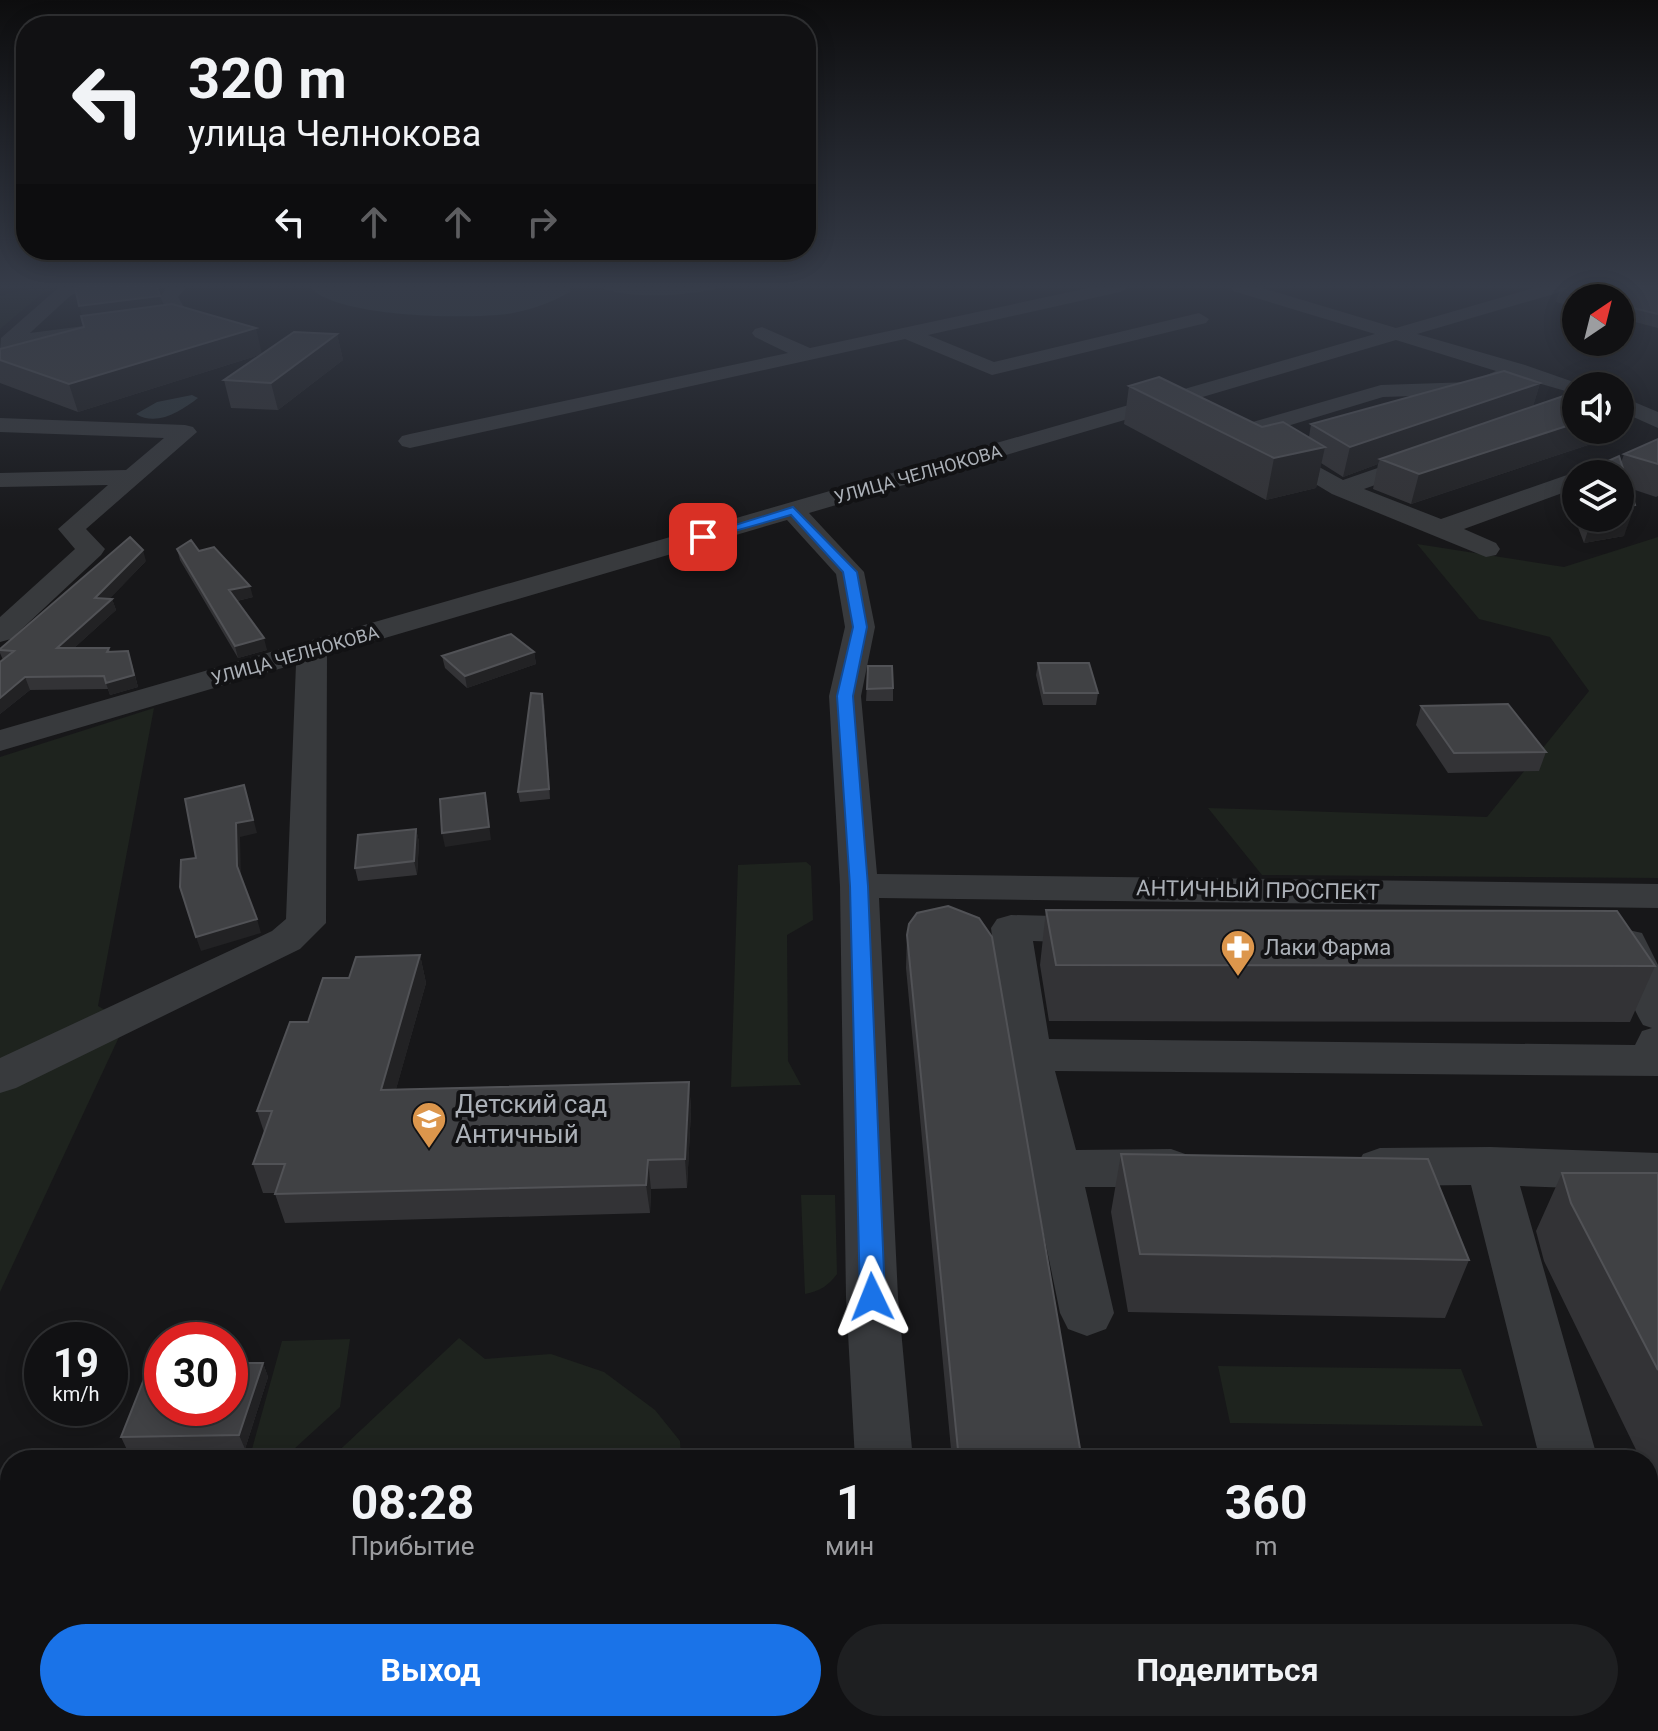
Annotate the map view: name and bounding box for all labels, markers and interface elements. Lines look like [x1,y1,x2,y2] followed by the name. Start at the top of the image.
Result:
[188,46,347,112] text: 320 m
[56,48,160,152] icon: left
[188,113,481,155] text: улица Челнокова
[268,200,312,244] icon: left
[352,200,396,244] icon: ahead
[436,200,480,244] icon: ahead
[520,200,564,244] icon: right
[1562,284,1634,356] north arrow
[1562,284,1634,532] map controls
[1562,372,1634,444] button: sound
[832,440,1004,508] street label: УЛИЦА ЧЕЛНОКОВА
[1562,460,1634,532] button: layers
[669,503,737,571] pin
[681,515,725,559] icon: arrive
[209,621,381,689] street label: УЛИЦА ЧЕЛНОКОВА
[1136,875,1380,905] street label: АНТИЧНЫЙ ПРОСПЕКТ
[1219,928,1257,978] pharmacy icon: Лаки Фарма
[1264,935,1391,960] place label: Лаки Фарма
[455,1089,607,1149] place label: Детский сад Античный
[410,1100,448,1150] school or university icon: Детский сад Античный
[830,1255,914,1339] position arrow
[144,1322,248,1426] speed limit sign: 30
[53,1340,99,1387] text: 19
[53,1382,99,1406] text: km/h
[351,1474,474,1531] text: 08:28
[836,1474,863,1531] text: 1
[1225,1474,1307,1531] text: 360
[351,1531,475,1561] text: Прибытие
[825,1531,874,1561] text: мин
[1255,1531,1278,1561] text: m
[40,1624,821,1716] button: Выход
[837,1624,1618,1716] button: Поделиться

